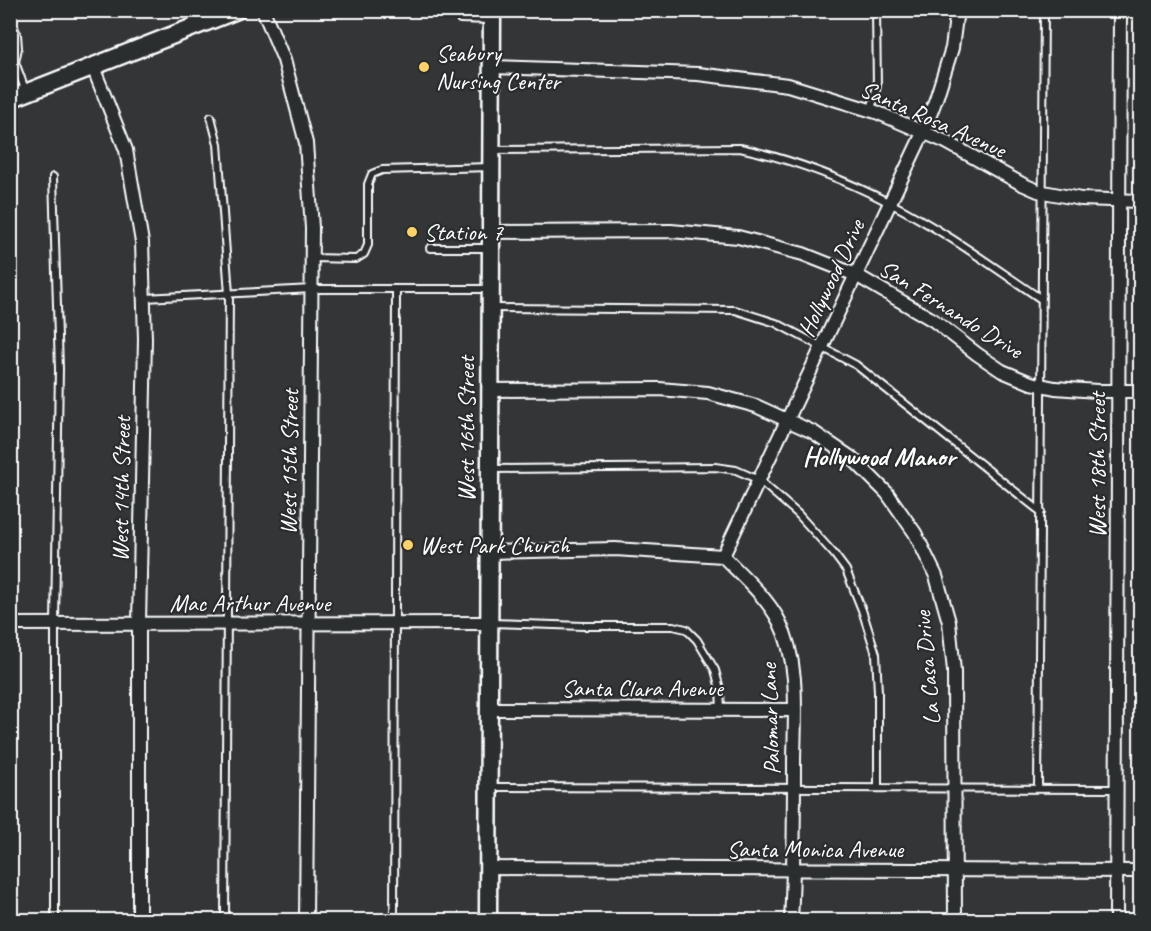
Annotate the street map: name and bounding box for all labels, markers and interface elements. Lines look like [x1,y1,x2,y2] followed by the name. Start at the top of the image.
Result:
[436,38,562,96] place label: Seabury Nursing Center
[417,60,431,74] marker: Seabury Nursing Center
[856,74,1012,165] street label: Santa Rosa Avenue
[791,213,872,341] street label: Hollywood Drive
[424,217,504,247] place label: Station 7
[405,225,419,239] marker: Station 7
[874,253,1030,366] street label: San Fernando Drive
[451,354,481,502] street label: West 16th Street
[273,387,305,535] street label: West 15th Street
[1082,390,1112,538] street label: West 18th Street
[105,414,137,562] street label: West 14th Street
[803,440,958,473] district label: Hollywood Manor
[420,530,570,560] place label: West Park Church
[401,538,415,552] marker: West Park Church
[170,588,332,618] street label: Mac Arthur Avenue
[907,608,947,726] street label: La Casa Drive
[753,661,787,775] street label: Palomar Lane
[561,673,725,703] street label: Santa Clara Avenue
[727,834,905,864] street label: Santa Monica Avenue

